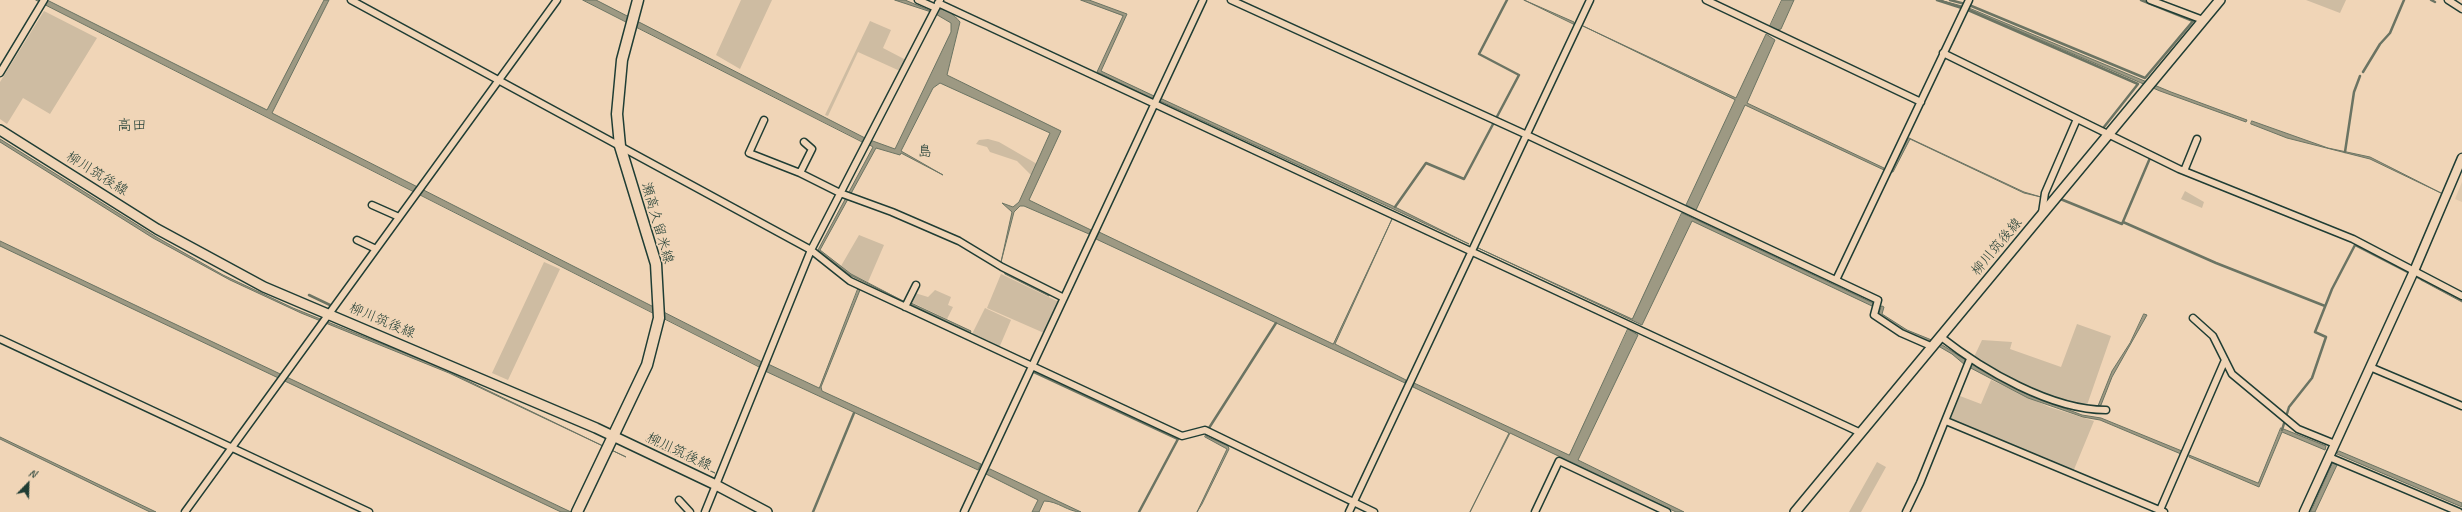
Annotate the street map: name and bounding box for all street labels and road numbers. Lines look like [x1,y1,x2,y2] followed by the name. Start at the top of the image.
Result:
[63,148,131,200] street label: 柳川筑後線
[637,180,677,266] street label: 瀬高久留米線
[1968,215,2026,279] street label: 柳川筑後線
[347,300,417,342] street label: 柳川筑後線
[644,430,714,474] street label: 柳川筑後線

